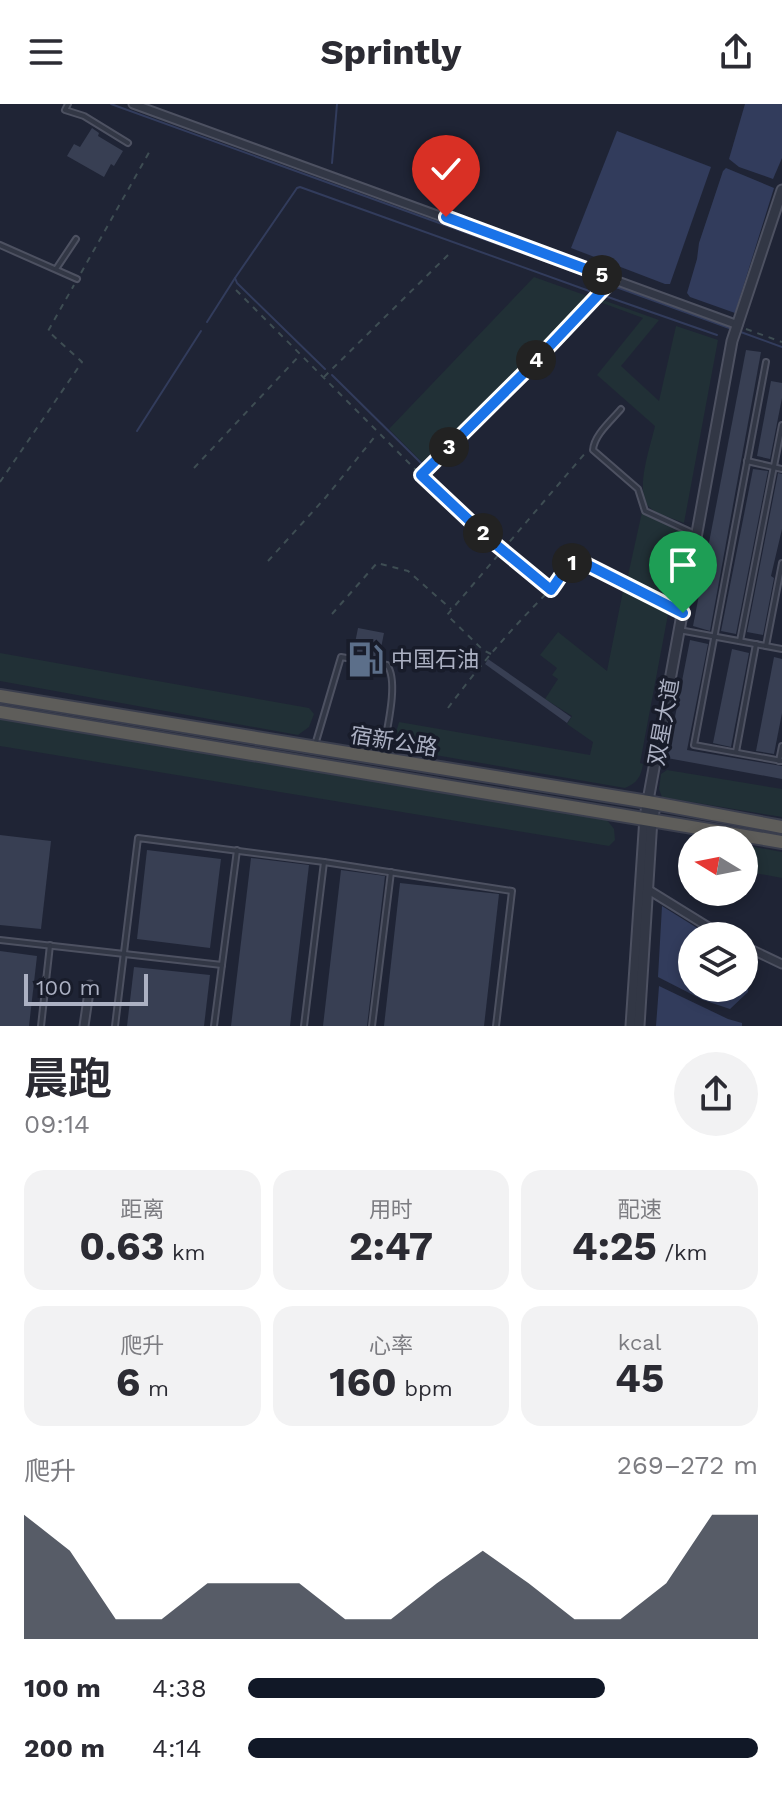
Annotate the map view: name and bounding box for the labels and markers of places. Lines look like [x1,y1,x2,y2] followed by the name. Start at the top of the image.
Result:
[412,135,480,217] pin
[582,255,622,295] pin: 5
[516,340,556,380] pin: 4
[429,427,469,467] pin: 3
[463,513,503,553] pin: 2
[649,531,717,613] pin
[552,543,592,583] pin: 1
[346,640,384,678] fuel station icon: 中国石油
[391,647,479,672] place label: 中国石油

